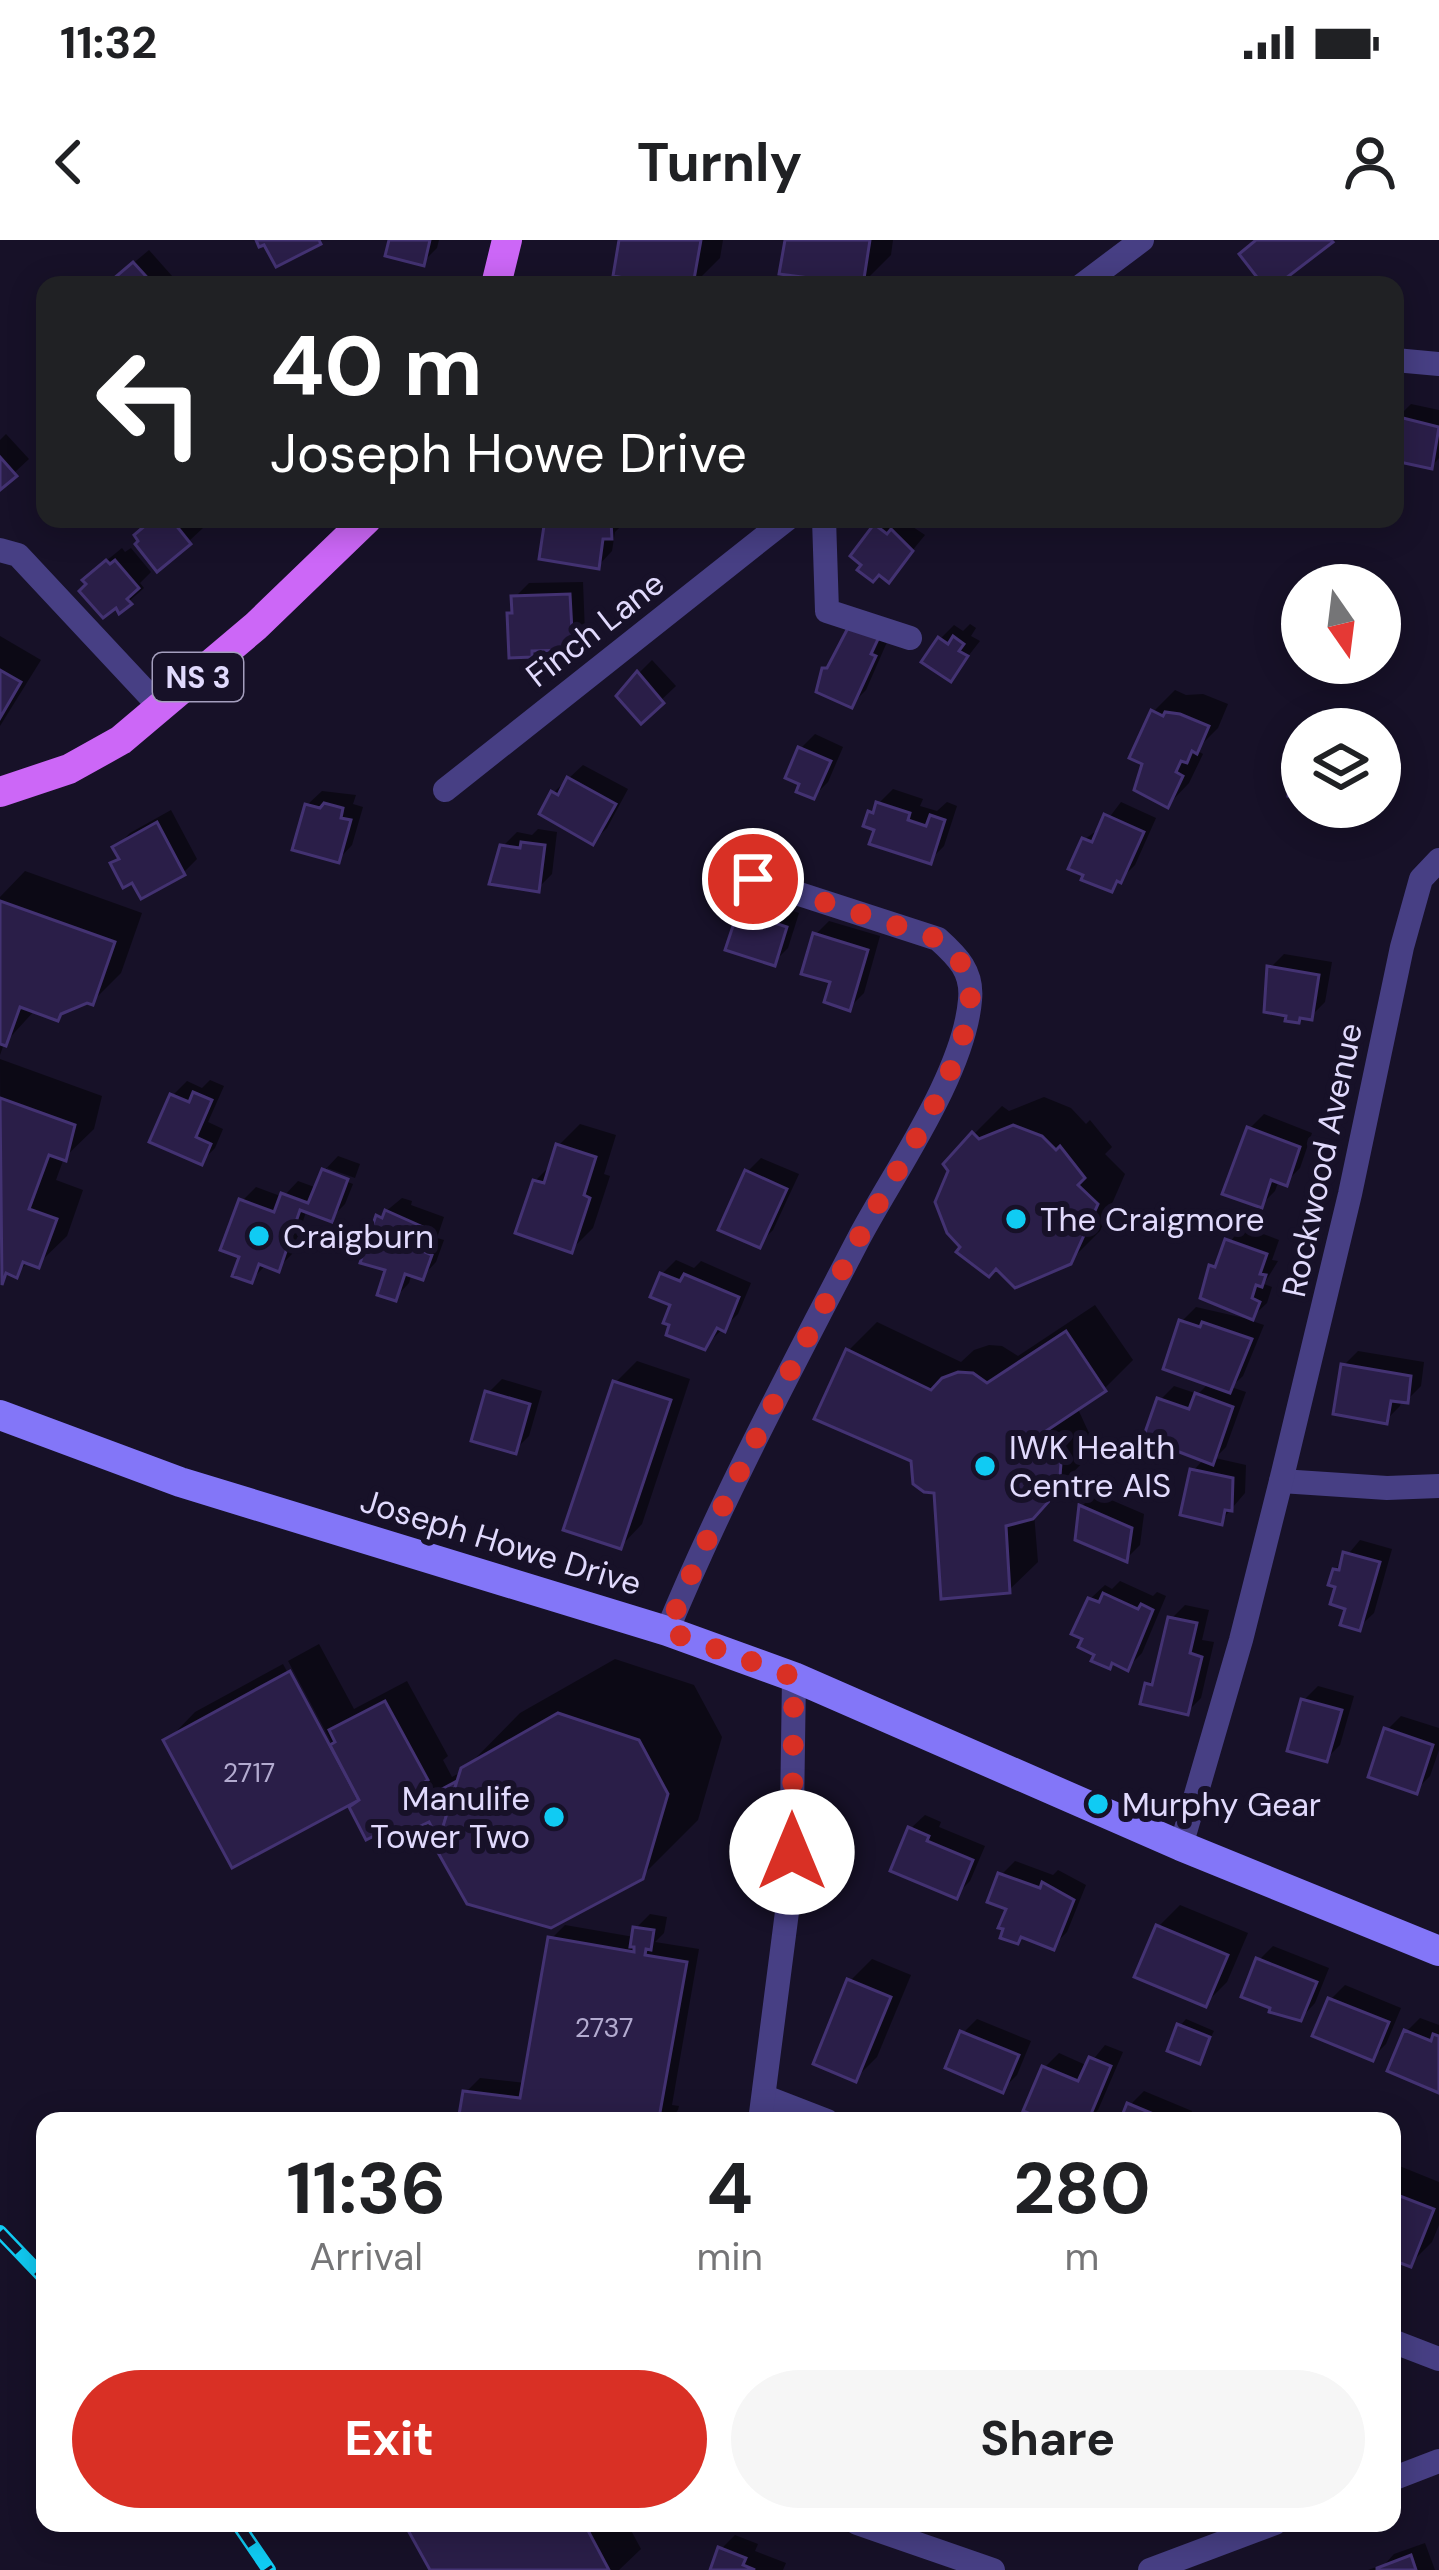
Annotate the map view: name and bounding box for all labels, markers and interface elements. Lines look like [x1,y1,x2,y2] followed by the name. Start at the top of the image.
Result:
[60,13,157,72] text: 11:32
[637,127,802,198] text: Turnly
[36,129,102,195] icon: back
[1337,129,1403,195] icon: person
[270,312,483,421] text: 40 m
[72,324,228,480] icon: left
[270,418,747,489] text: Joseph Howe Drive
[517,562,673,696] street label: Finch Lane
[1281,564,1401,684] north arrow
[1281,564,1401,828] map controls
[153,653,243,701] road number: NS 3
[1281,708,1401,828] button: layers
[702,828,804,930] pin
[720,846,786,912] icon: arrive
[1272,1019,1372,1301] street label: Rockwood Avenue
[1040,1198,1264,1241] place label: The Craigmore
[1003,1206,1029,1232] marker: The Craigmore
[283,1215,434,1258] place label: Craigburn
[246,1223,272,1249] marker: Craigburn
[1009,1426,1175,1507] place label: IWK Health Centre AIS
[972,1453,998,1479] marker: IWK Health Centre AIS
[355,1479,647,1605] street label: Joseph Howe Drive
[223,1755,275,1790] house number: 2717
[370,1777,530,1858] place label: Manulife Tower Two
[1122,1783,1321,1826] place label: Murphy Gear
[729,1789,855,1915] position arrow
[1085,1791,1111,1817] marker: Murphy Gear
[541,1804,567,1830] marker: Manulife Tower Two
[575,2010,633,2045] house number: 2737
[286,2142,446,2235] text: 11:36
[706,2142,753,2235] text: 4
[1013,2142,1151,2235] text: 280
[309,2231,423,2282] text: Arrival
[696,2231,763,2282] text: min
[1065,2231,1099,2282] text: m
[72,2370,707,2508] button: Exit
[731,2370,1365,2508] button: Share

